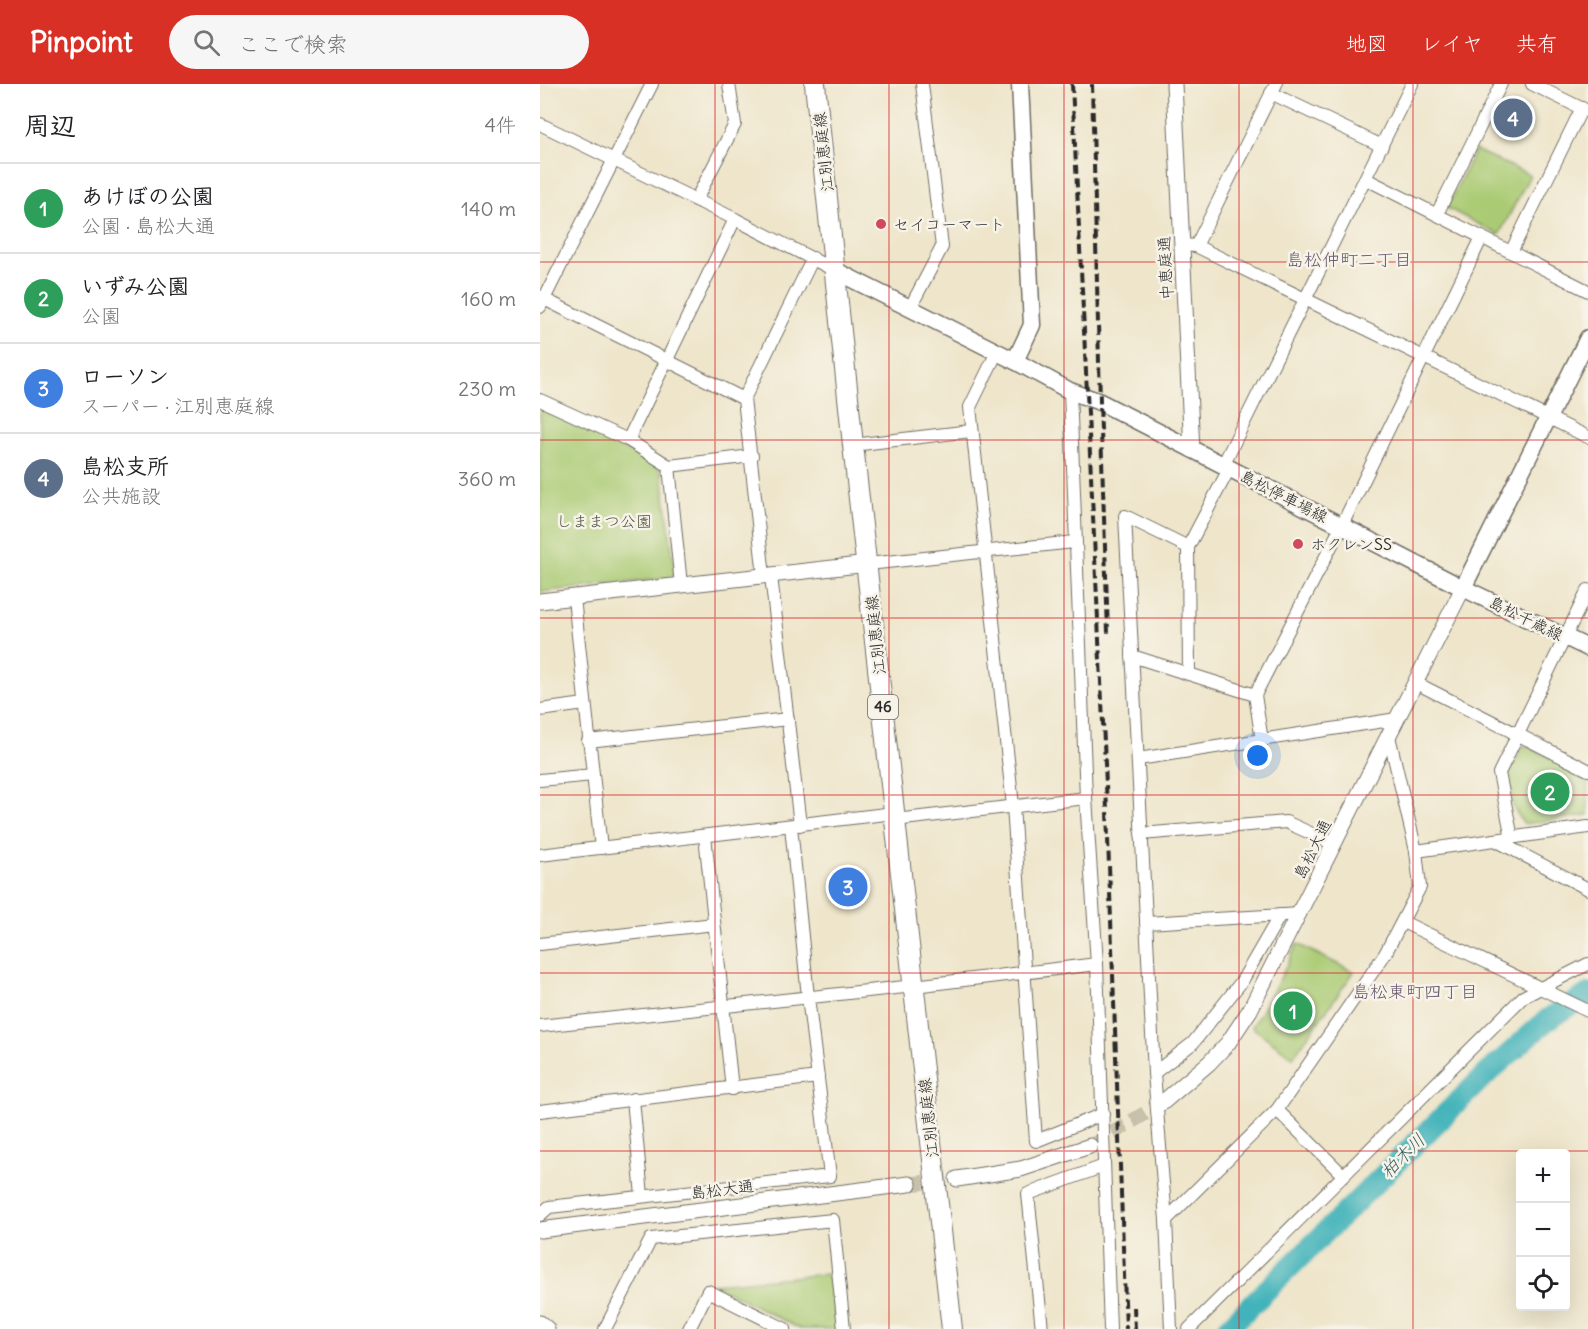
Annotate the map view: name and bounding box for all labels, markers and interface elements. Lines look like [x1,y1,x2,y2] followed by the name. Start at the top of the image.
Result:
[169,15,589,69] search box
[30,24,133,60] text: Pinpoint
[190,26,223,59] icon: search
[238,30,348,58] text: ここで検索
[1346,30,1388,57] text: 地図
[1421,30,1483,57] text: レイヤ
[1516,30,1558,57] text: 共有
[1494,96,1532,141] pin: 4
[24,109,76,142] text: 周辺
[809,111,837,193] street label: 江別恵庭線
[484,112,516,137] text: 4件
[81,182,214,210] text: あけぼの公園
[40,196,47,221] text: 1
[461,196,516,221] text: 140 m
[81,213,215,238] text: 公園 · 島松大通
[893,214,1005,234] place label: セイコーマート
[874,217,888,231] marker: セイコーマート
[1153,236,1177,300] street label: 中恵庭通
[1286,248,1412,271] district label: 島松仲町二丁目
[81,272,189,300] text: いずみ公園
[38,286,49,311] text: 2
[461,286,516,311] text: 160 m
[81,303,121,328] text: 公園
[81,362,169,390] text: ローソン
[38,376,49,401] text: 3
[458,376,516,401] text: 230 m
[81,393,274,418] text: スーパー · 江別恵庭線
[81,452,169,480] text: 島松支所
[1237,465,1331,527] street label: 島松停車場線
[38,466,49,491] text: 4
[458,466,516,491] text: 360 m
[81,483,161,508] text: 公共施設
[556,511,652,531] park label: しままつ公園
[1310,534,1392,554] place label: ホクレンSS
[1291,537,1305,551] marker: ホクレンSS
[1486,591,1566,645] street label: 島松千歳線
[861,594,889,676] street label: 江別恵庭線
[868,695,898,719] road number: 46
[1243,741,1272,770] your location
[1530,770,1570,814] pin: 2
[1289,816,1335,882] street label: 島松大通
[828,864,868,910] pin: 3
[1352,980,1478,1003] district label: 島松東町四丁目
[1274,988,1312,1034] pin: 1
[914,1077,942,1159] street label: 江別恵庭線
[1375,1128,1430,1183] water label: 柏木川
[1516,1149,1570,1311] map controls
[1516,1149,1570,1203] button: +
[689,1175,755,1203] street label: 島松大通
[1516,1203,1570,1257] button: −
[1516,1257,1570,1311] button: locate

